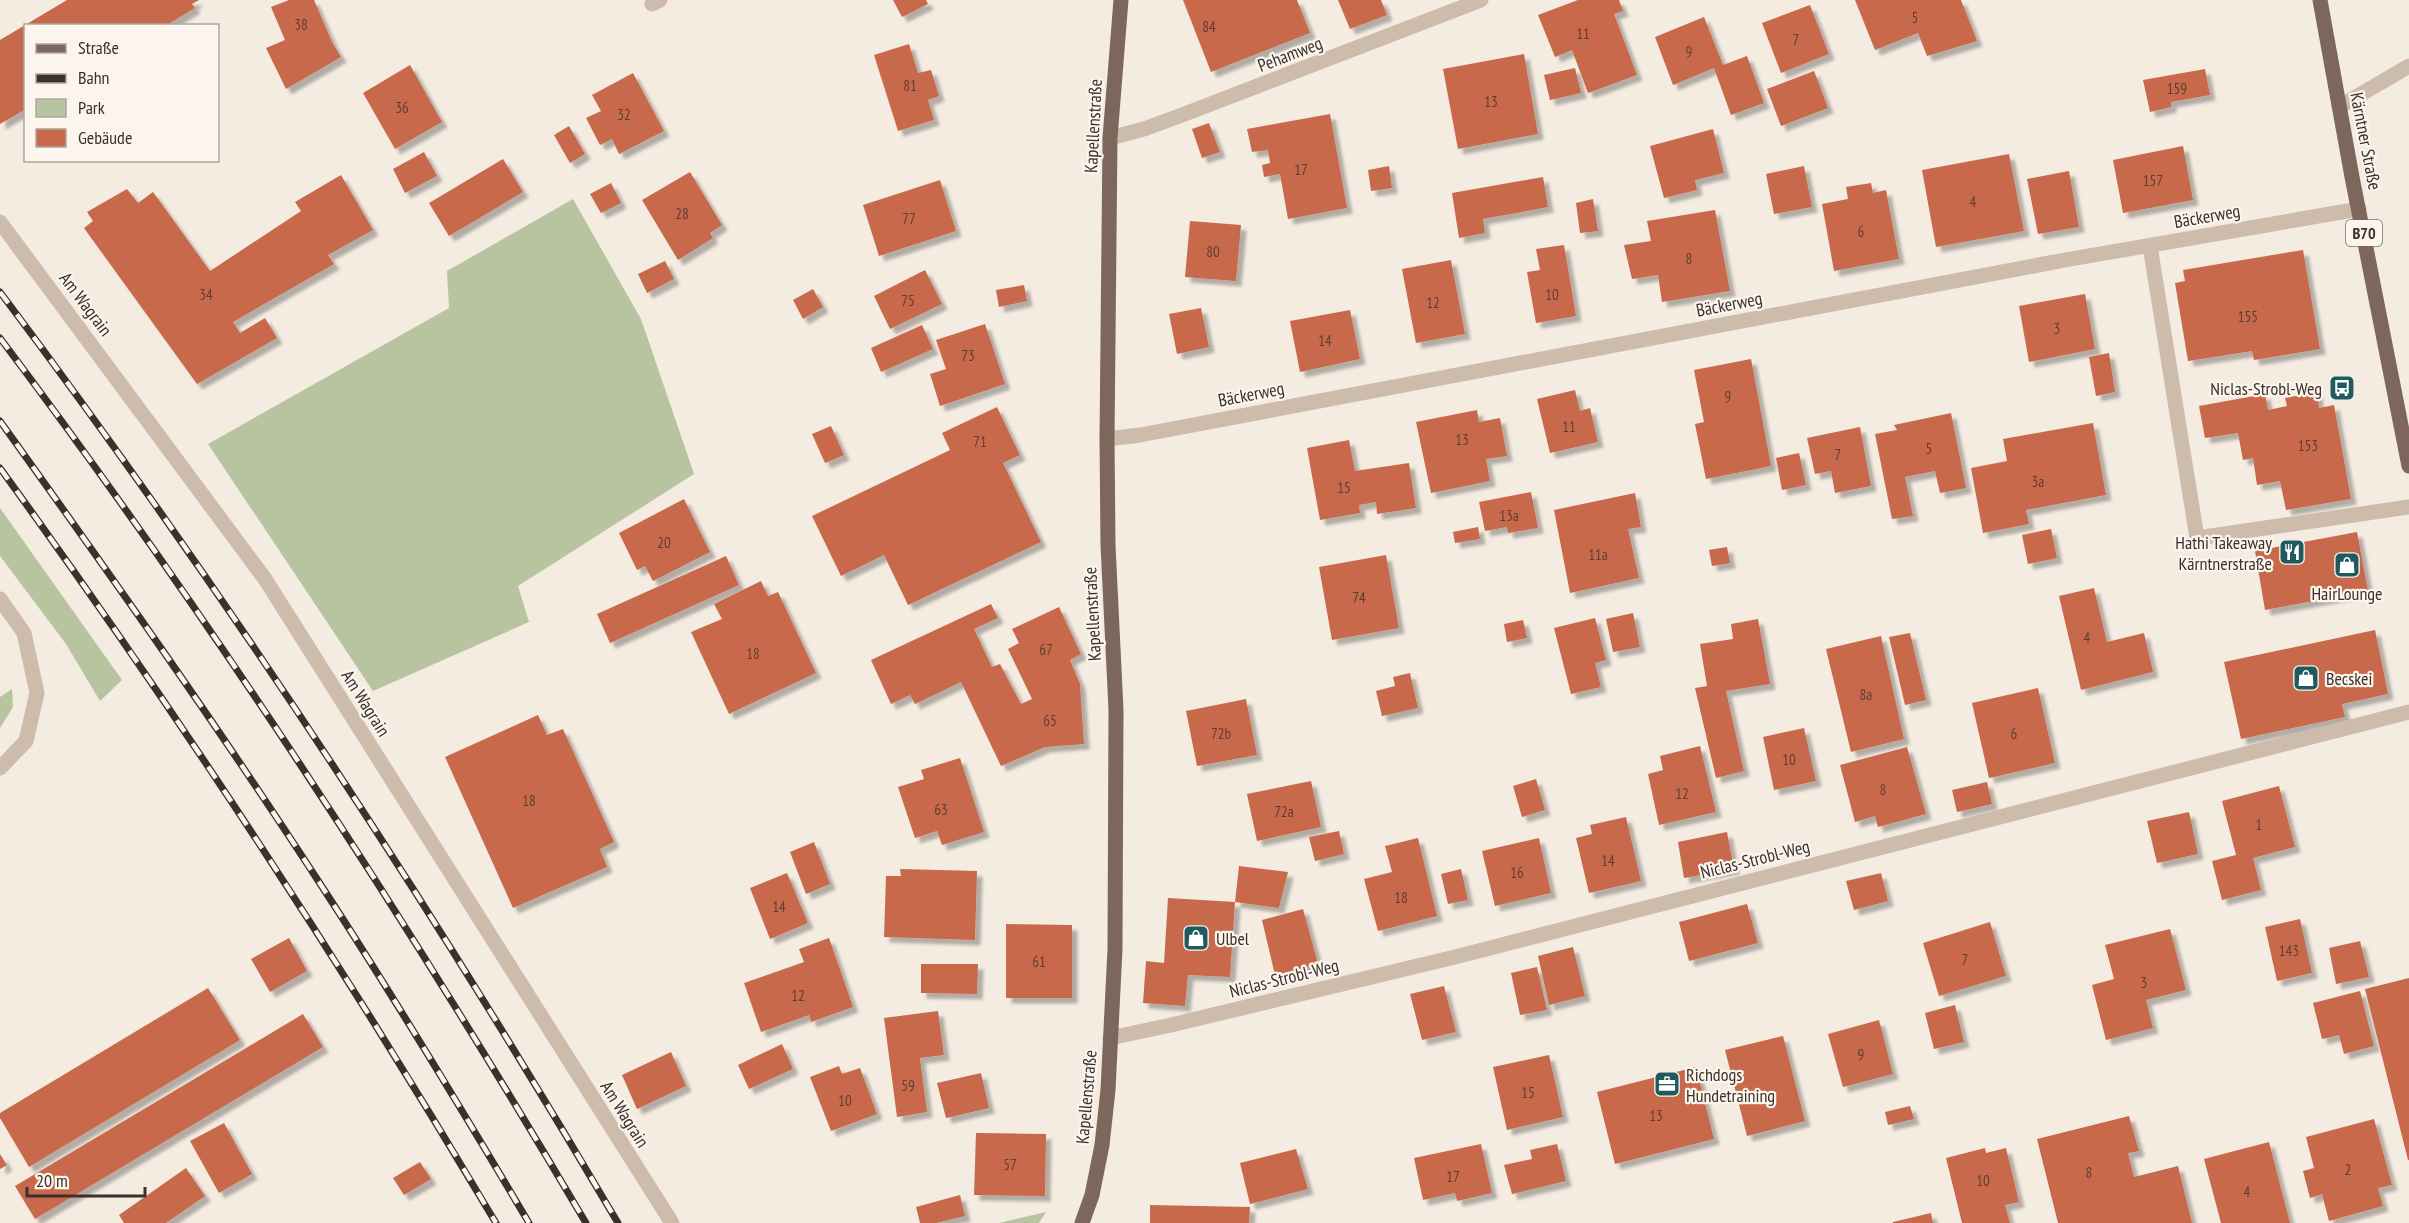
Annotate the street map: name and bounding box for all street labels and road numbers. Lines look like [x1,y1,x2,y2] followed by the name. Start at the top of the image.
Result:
[1254,31,1326,77] street label: Pehamweg
[1079,78,1107,174] street label: Kapellenstraße
[2345,90,2387,192] street label: Kärntner Straße
[2172,199,2242,233] street label: Bäckerweg
[2346,220,2382,246] road number: B70
[54,267,118,341] street label: Am Wagrain
[1694,286,1764,322] street label: Bäckerweg
[1216,376,1286,412] street label: Bäckerweg
[1078,566,1106,662] street label: Kapellenstraße
[337,665,395,741] street label: Am Wagrain
[1698,834,1812,884] street label: Niclas-Strobl-Weg
[1227,953,1341,1003] street label: Niclas-Strobl-Weg
[1070,1049,1102,1145] street label: Kapellenstraße
[596,1076,654,1152] street label: Am Wagrain

